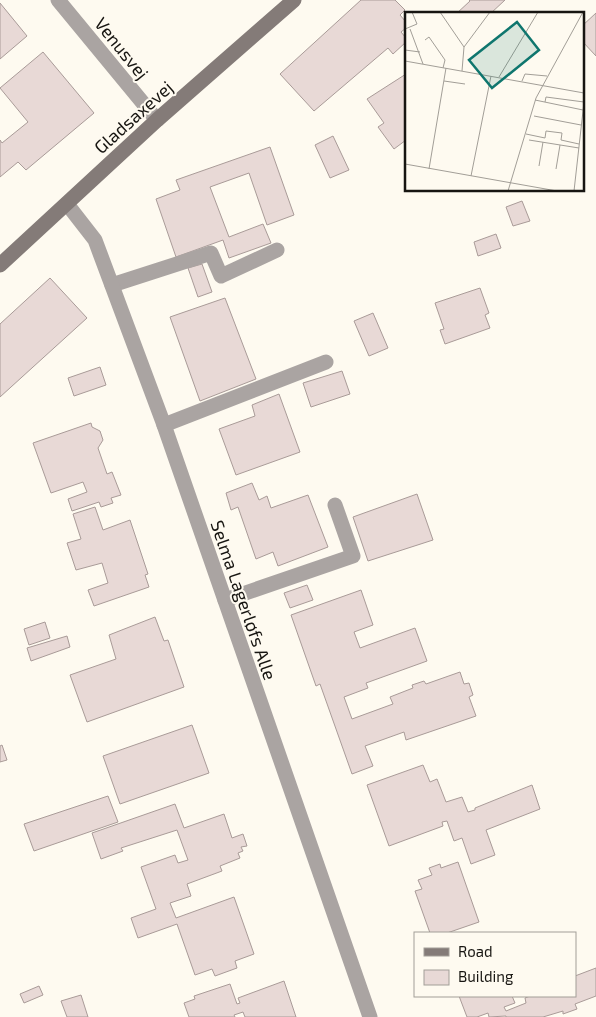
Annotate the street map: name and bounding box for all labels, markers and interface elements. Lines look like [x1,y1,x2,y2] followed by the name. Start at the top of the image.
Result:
[405,12,584,191] inset map
[90,13,154,83] street label: Venusvej
[89,76,177,158] street label: Gladsaxevej
[206,517,282,683] street label: Selma Lagerløfs Alle
[414,932,576,997] legend
[458,942,493,960] text: Road
[458,967,514,985] text: Building

